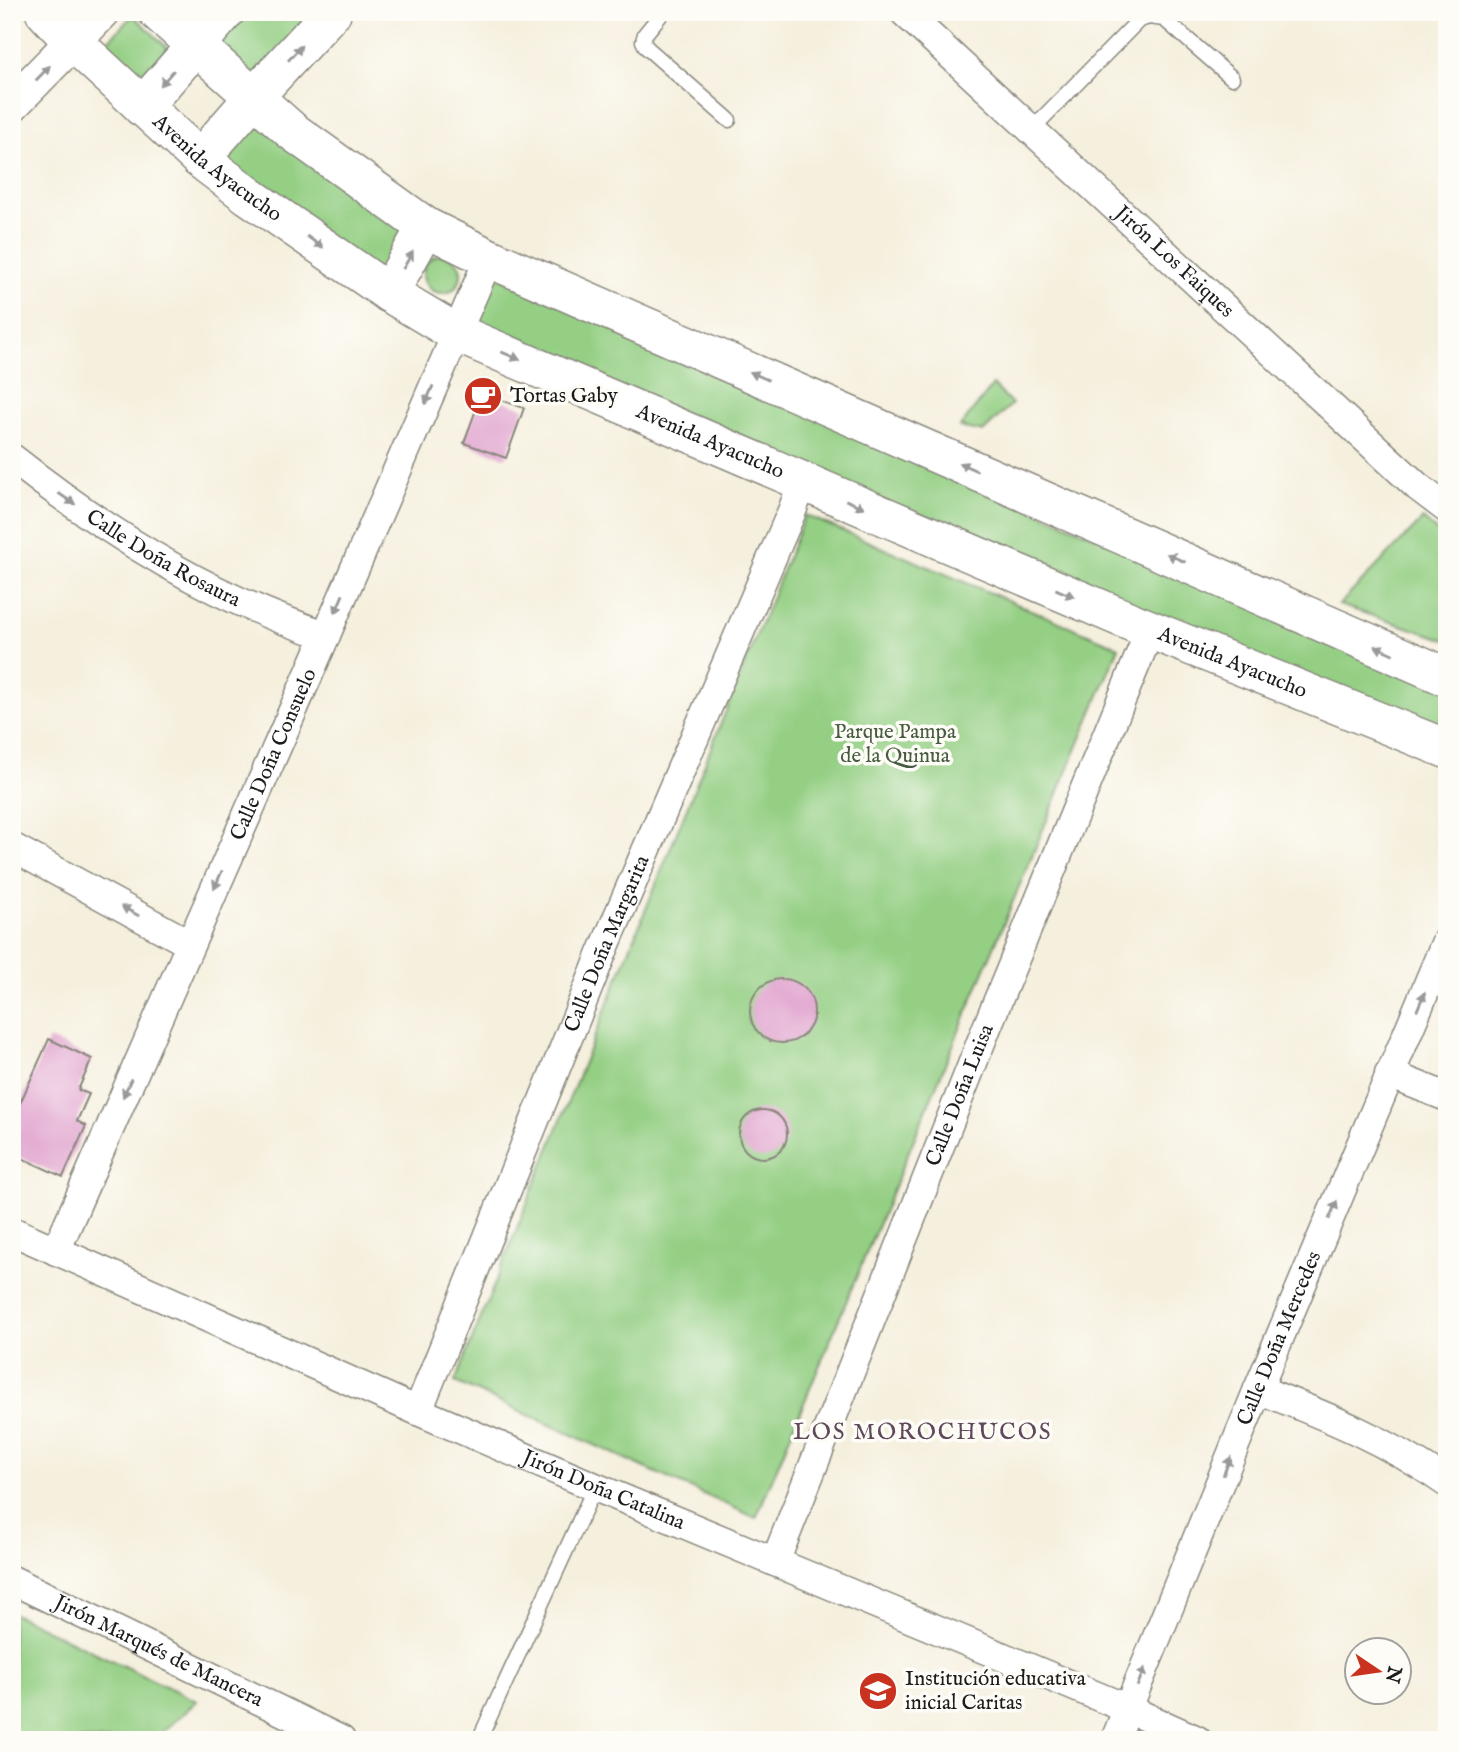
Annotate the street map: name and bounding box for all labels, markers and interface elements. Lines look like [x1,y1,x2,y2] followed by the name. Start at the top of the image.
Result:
[287,45,302,62] one-way arrow
[34,65,50,82] one-way arrow
[159,69,175,87] one-way arrow
[146,108,287,228] street label: Avenida Ayacucho
[1107,198,1240,324] street label: Jirón Los Faiques
[306,235,324,249] one-way arrow
[402,251,414,270] one-way arrow
[501,350,521,362] one-way arrow
[749,370,769,382] one-way arrow
[462,375,504,417] cafe icon: Tortas Gaby
[510,383,618,410] place label: Tortas Gaby
[423,385,434,406] one-way arrow
[631,398,788,485] street label: Avenida Ayacucho
[957,461,978,472] one-way arrow
[58,492,76,506] one-way arrow
[845,498,866,509] one-way arrow
[81,503,246,614] street label: Calle Doña Rosaura
[1166,552,1186,564] one-way arrow
[1054,588,1075,599] one-way arrow
[333,594,344,615] one-way arrow
[1153,620,1311,705] street label: Avenida Ayacucho
[1374,644,1395,655] one-way arrow
[224,664,323,845] street label: Calle Doña Consuelo
[834,719,957,770] park label: Parque Pampa de la Quinua
[558,850,656,1036] street label: Calle Doña Margarita
[212,870,224,890] one-way arrow
[120,905,140,917] one-way arrow
[1415,990,1426,1011] one-way arrow
[920,1019,1001,1170] street label: Calle Doña Luisa
[121,1078,132,1099] one-way arrow
[1327,1200,1338,1221] one-way arrow
[1231,1247,1328,1430] street label: Calle Doña Mercedes
[793,1418,1053,1447] district label: LOS MOROCHUCOS
[516,1443,690,1537] street label: Jirón Doña Catalina
[1221,1456,1233,1476] one-way arrow
[48,1588,268,1714] street label: Jirón Marqués de Mancera
[1344,1636,1414,1706] north arrow
[1379,1663,1406,1686] text: N
[905,1666,1087,1717] place label: Institución educativa inicial Caritas
[1136,1666,1147,1687] one-way arrow
[857,1670,899,1712] school or university icon: Institución educativa inicial Caritas

